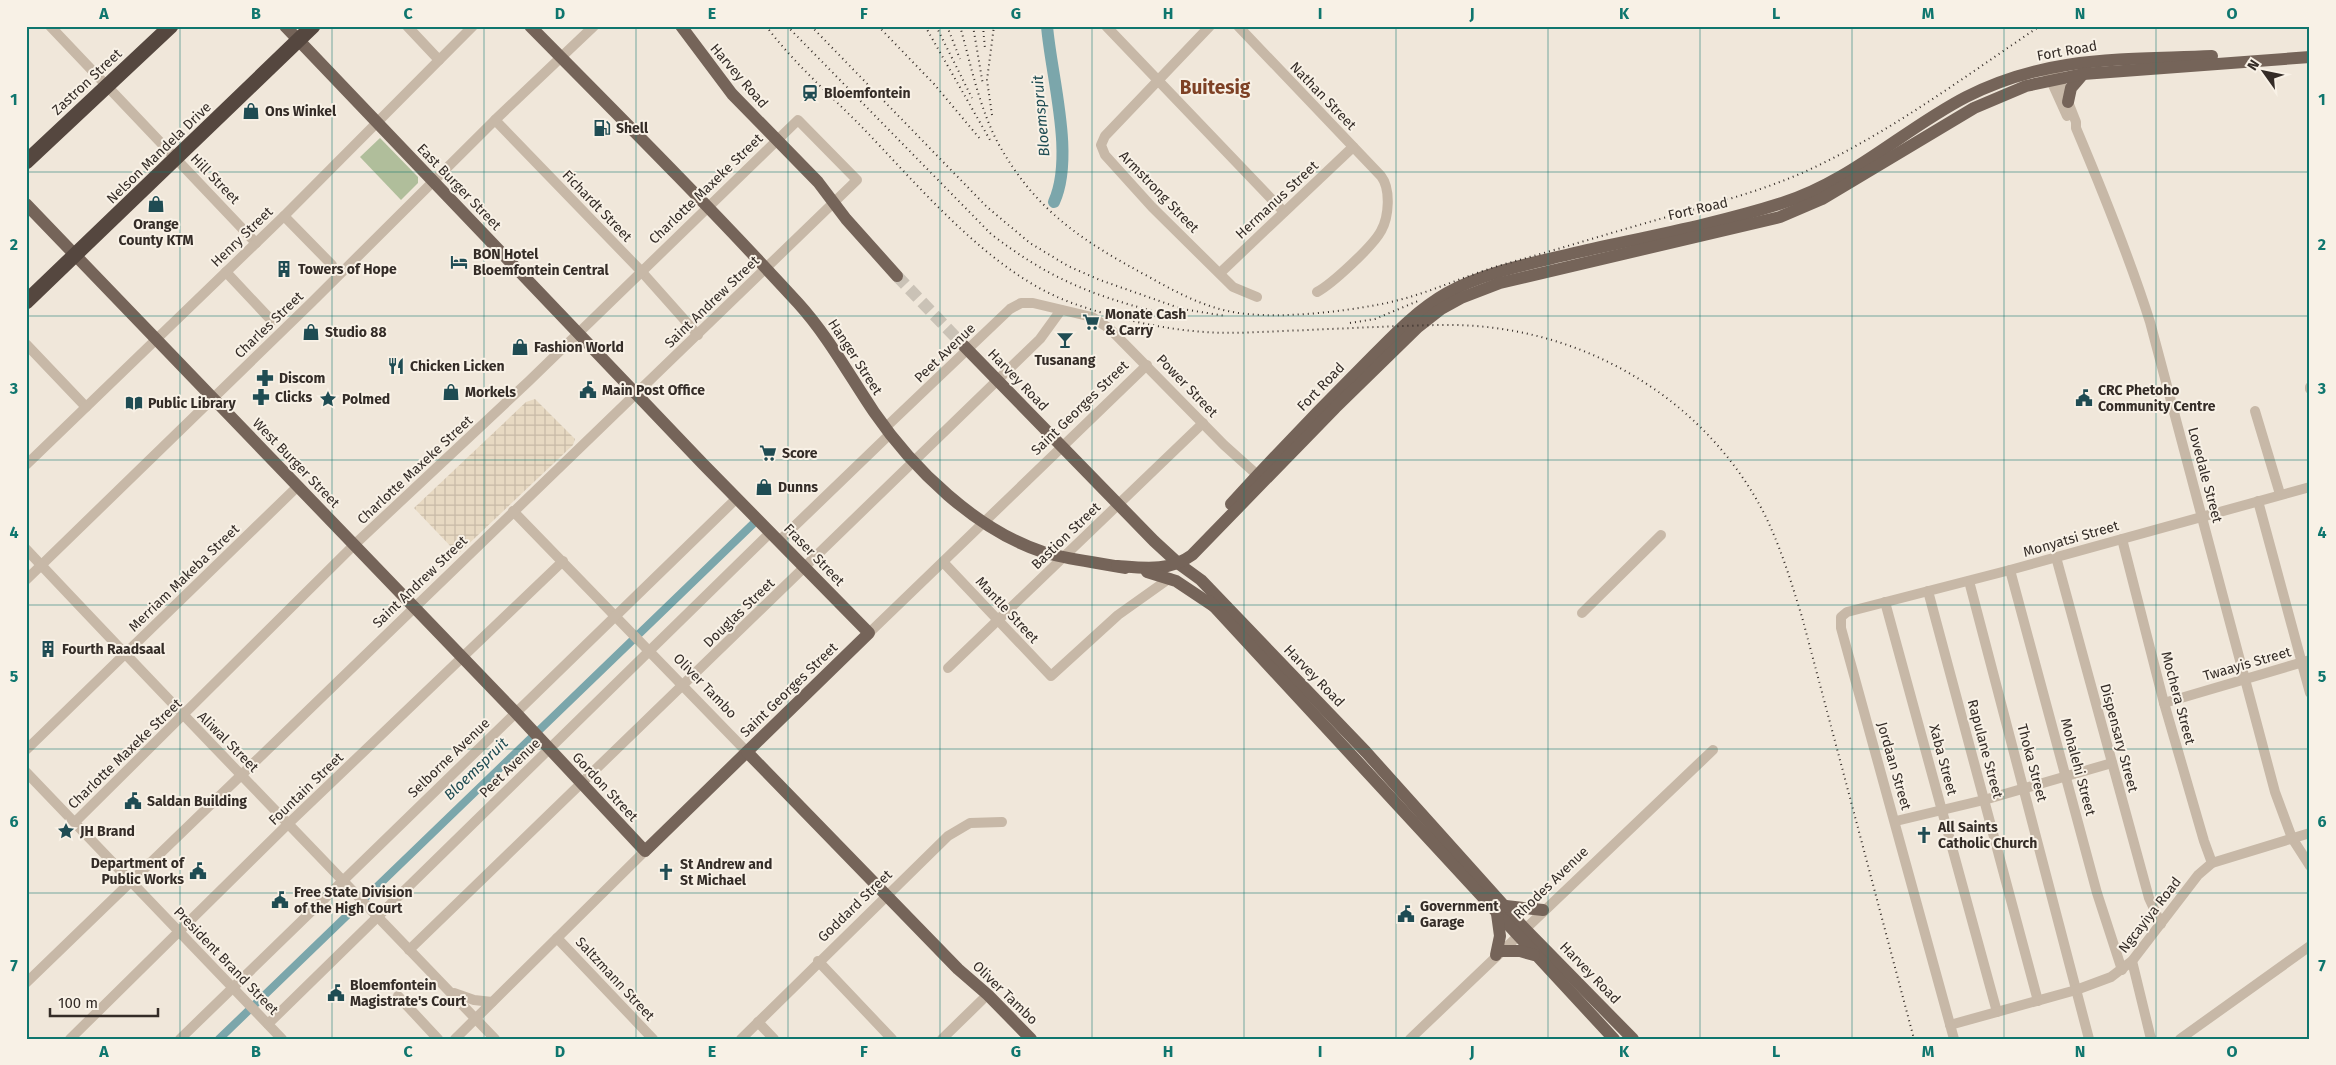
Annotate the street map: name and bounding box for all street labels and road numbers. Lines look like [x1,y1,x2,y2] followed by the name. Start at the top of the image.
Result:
[2035,37,2099,65] street label: Fort Road
[706,40,772,112] street label: Harvey Road
[49,45,126,119] street label: Zastron Street
[1286,58,1360,134] street label: Nathan Street
[103,99,215,207] street label: Nelson Mandela Drive
[646,130,767,248] street label: Charlotte Maxeke Street
[413,140,505,234] street label: East Burger Street
[1116,147,1203,237] street label: Armstrong Street
[187,150,244,208] street label: Hill Street
[1232,157,1323,243] street label: Hermanus Street
[559,167,636,246] street label: Fichardt Street
[1666,194,1730,224] street label: Fort Road
[208,203,277,271] street label: Henry Street
[661,252,764,352] street label: Saint Andrew Street
[231,287,308,362] street label: Charles Street
[824,316,886,399] street label: Hanger Street
[911,320,979,386] street label: Peet Avenue
[984,345,1052,415] street label: Harvey Road
[1153,351,1222,422] street label: Power Street
[1028,356,1133,459] street label: Saint Georges Street
[1294,359,1348,415] street label: Fort Road
[354,411,477,528] street label: Charlotte Maxeke Street
[249,415,344,512] street label: West Burger Street
[2184,425,2226,526] street label: Lovedale Street
[1028,498,1105,573] street label: Bastion Street
[2021,517,2122,561] street label: Monyatsi Street
[125,520,244,635] street label: Merriam Makeba Street
[780,520,849,590] street label: Fraser Street
[369,532,472,632] street label: Saint Andrew Street
[972,573,1043,648] street label: Mantle Street
[700,574,779,651] street label: Douglas Street
[737,638,842,741] street label: Saint Georges Street
[1280,641,1348,711] street label: Harvey Road
[2201,643,2294,685] street label: Twaayis Street
[670,650,740,722] street label: Oliver Tambo
[2157,650,2199,747] street label: Mochera Street
[2096,682,2142,795] street label: Dispensary Street
[65,695,186,813] street label: Charlotte Maxeke Street
[1964,698,2007,801] street label: Rapulane Street
[194,708,263,777] street label: Aliwal Street
[405,715,493,801] street label: Selborne Avenue
[2057,716,2099,819] street label: Mohalehi Street
[1873,720,1915,813] street label: Jordaan Street
[2013,722,2051,805] street label: Thoka Street
[1925,723,1961,798] street label: Xaba Street
[476,735,544,801] street label: Peet Avenue
[265,748,348,829] street label: Fountain Street
[569,749,642,826] street label: Gordon Street
[1510,843,1592,923] street label: Rhodes Avenue
[814,866,896,946] street label: Goddard Street
[2115,874,2185,956] street label: Ngcayiya Road
[170,904,283,1019] street label: President Brand Street
[572,934,659,1025] street label: Saltzmann Street
[1556,938,1624,1008] street label: Harvey Road
[969,958,1041,1028] street label: Oliver Tambo

